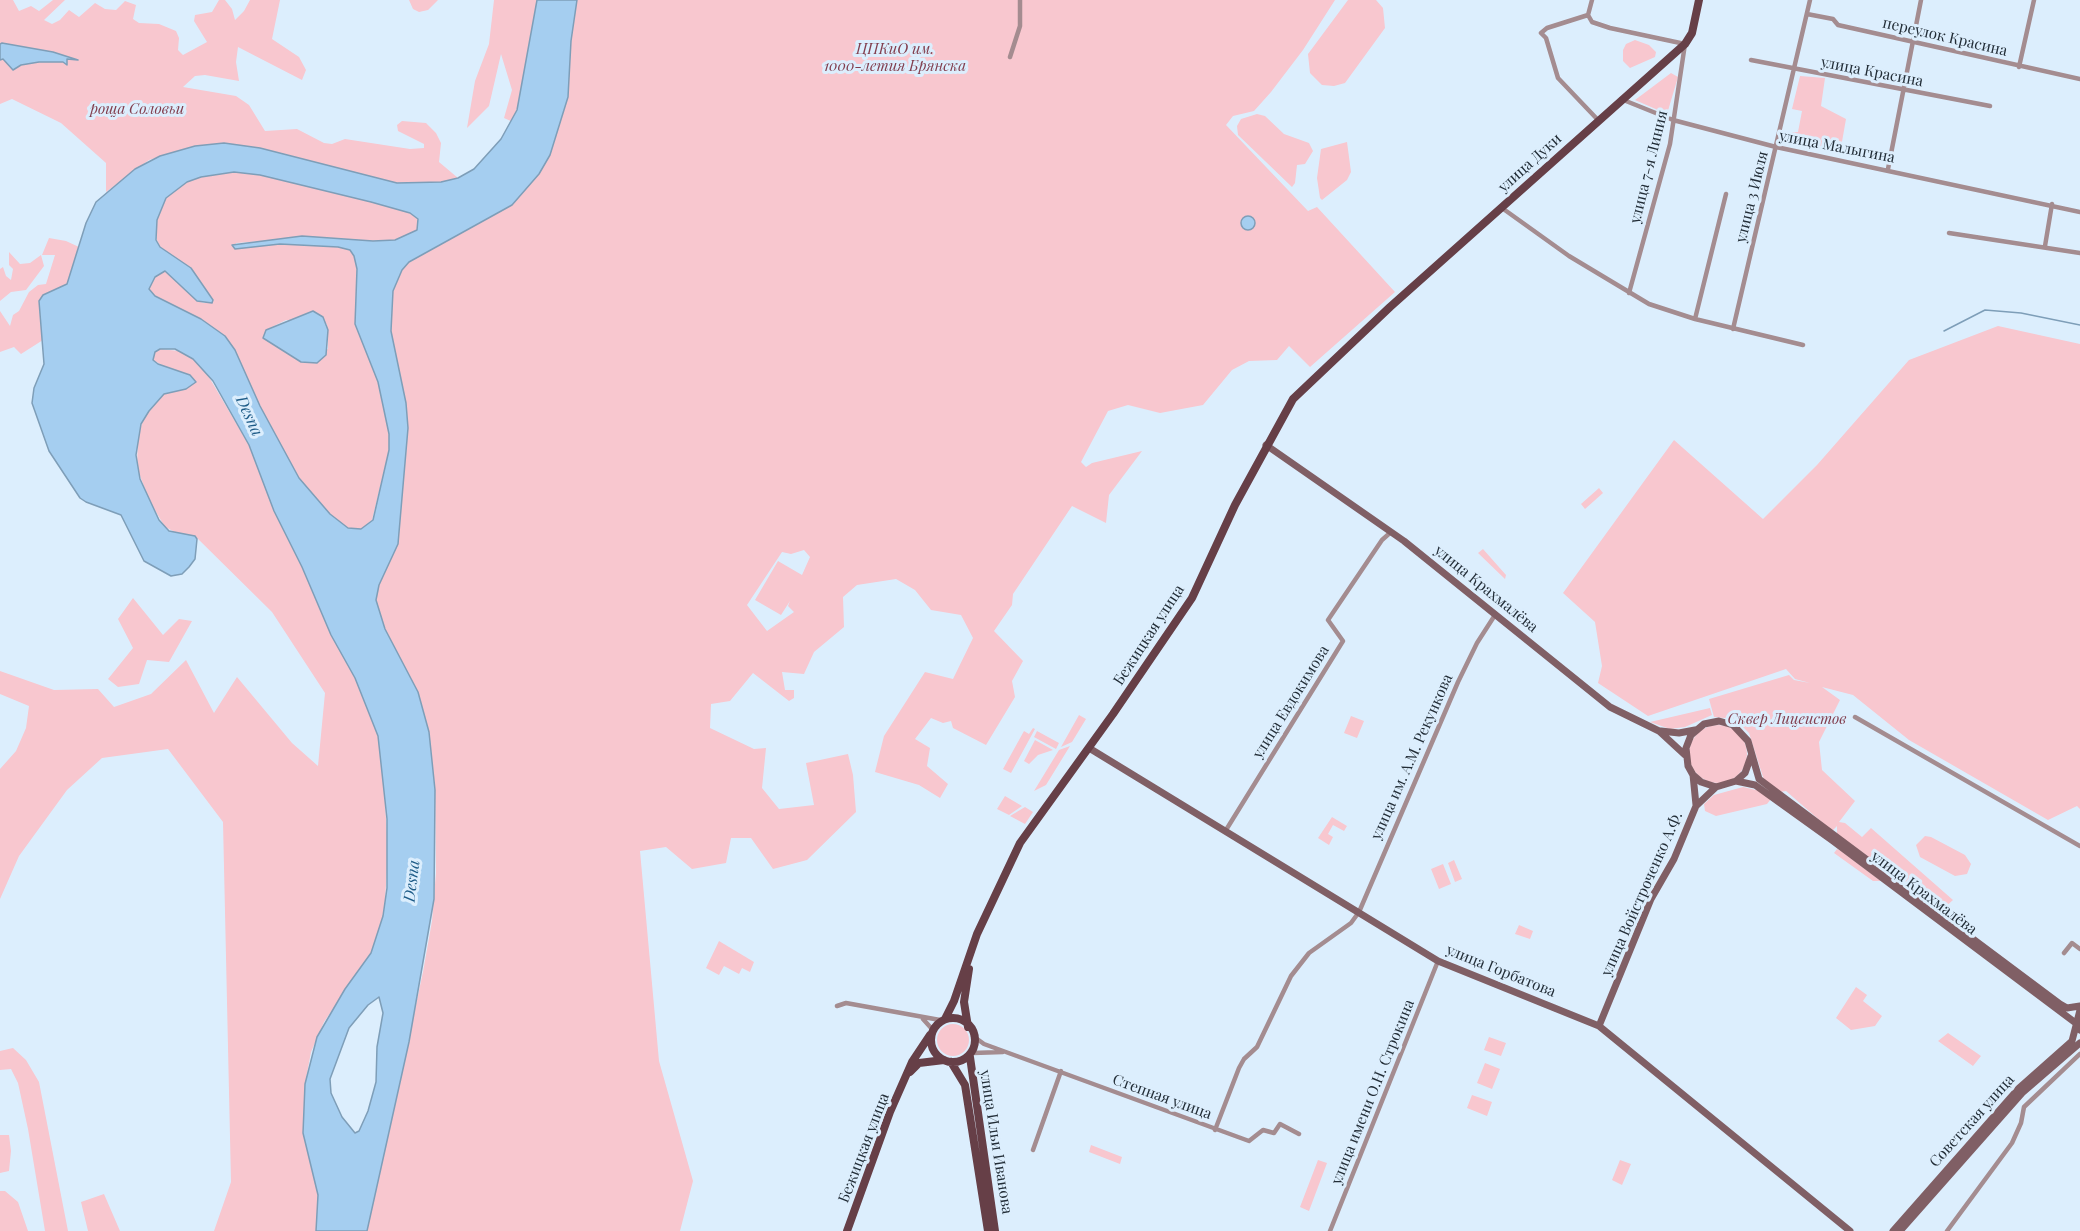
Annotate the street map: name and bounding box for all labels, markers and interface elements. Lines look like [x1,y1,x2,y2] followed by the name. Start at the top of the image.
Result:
[1881,14,2009,60] street label: переулок Красина
[824,40,966,75] park label: ЦПКиО им. 1000-летия Брянска
[1819,53,1925,91] street label: улица Красина
[90,100,184,118] park label: роща Соловьи
[1626,109,1672,225] street label: улица 7-я Линия
[1778,127,1896,167] street label: улица Малыгина
[1495,130,1565,196] street label: улица Дуки
[1732,149,1772,245] street label: улица 3 Июля
[231,393,267,439] water label: Desna
[1431,542,1541,636] street label: улица Крахмалёва
[1110,581,1188,689] street label: Бежицкая улица
[1249,642,1333,762] street label: улица Евдокимова
[1367,671,1457,843] street label: улица им. А.М. Рекункова
[1727,710,1847,728] park label: Сквер Лицеистов
[1598,809,1686,979] street label: улица Войстроченко А.Ф.
[1867,847,1981,939] street label: улица Крахмалёва
[400,859,424,903] water label: Desna
[1444,941,1558,1001] street label: улица Горбатова
[1328,997,1418,1187] street label: улица имени О.Н. Строкина
[976,1069,1016,1215] street label: улица Ильи Иванова
[1110,1071,1214,1123] street label: Степная улица
[1926,1071,2018,1171] street label: Советская улица
[835,1091,893,1205] street label: Бежицкая улица

